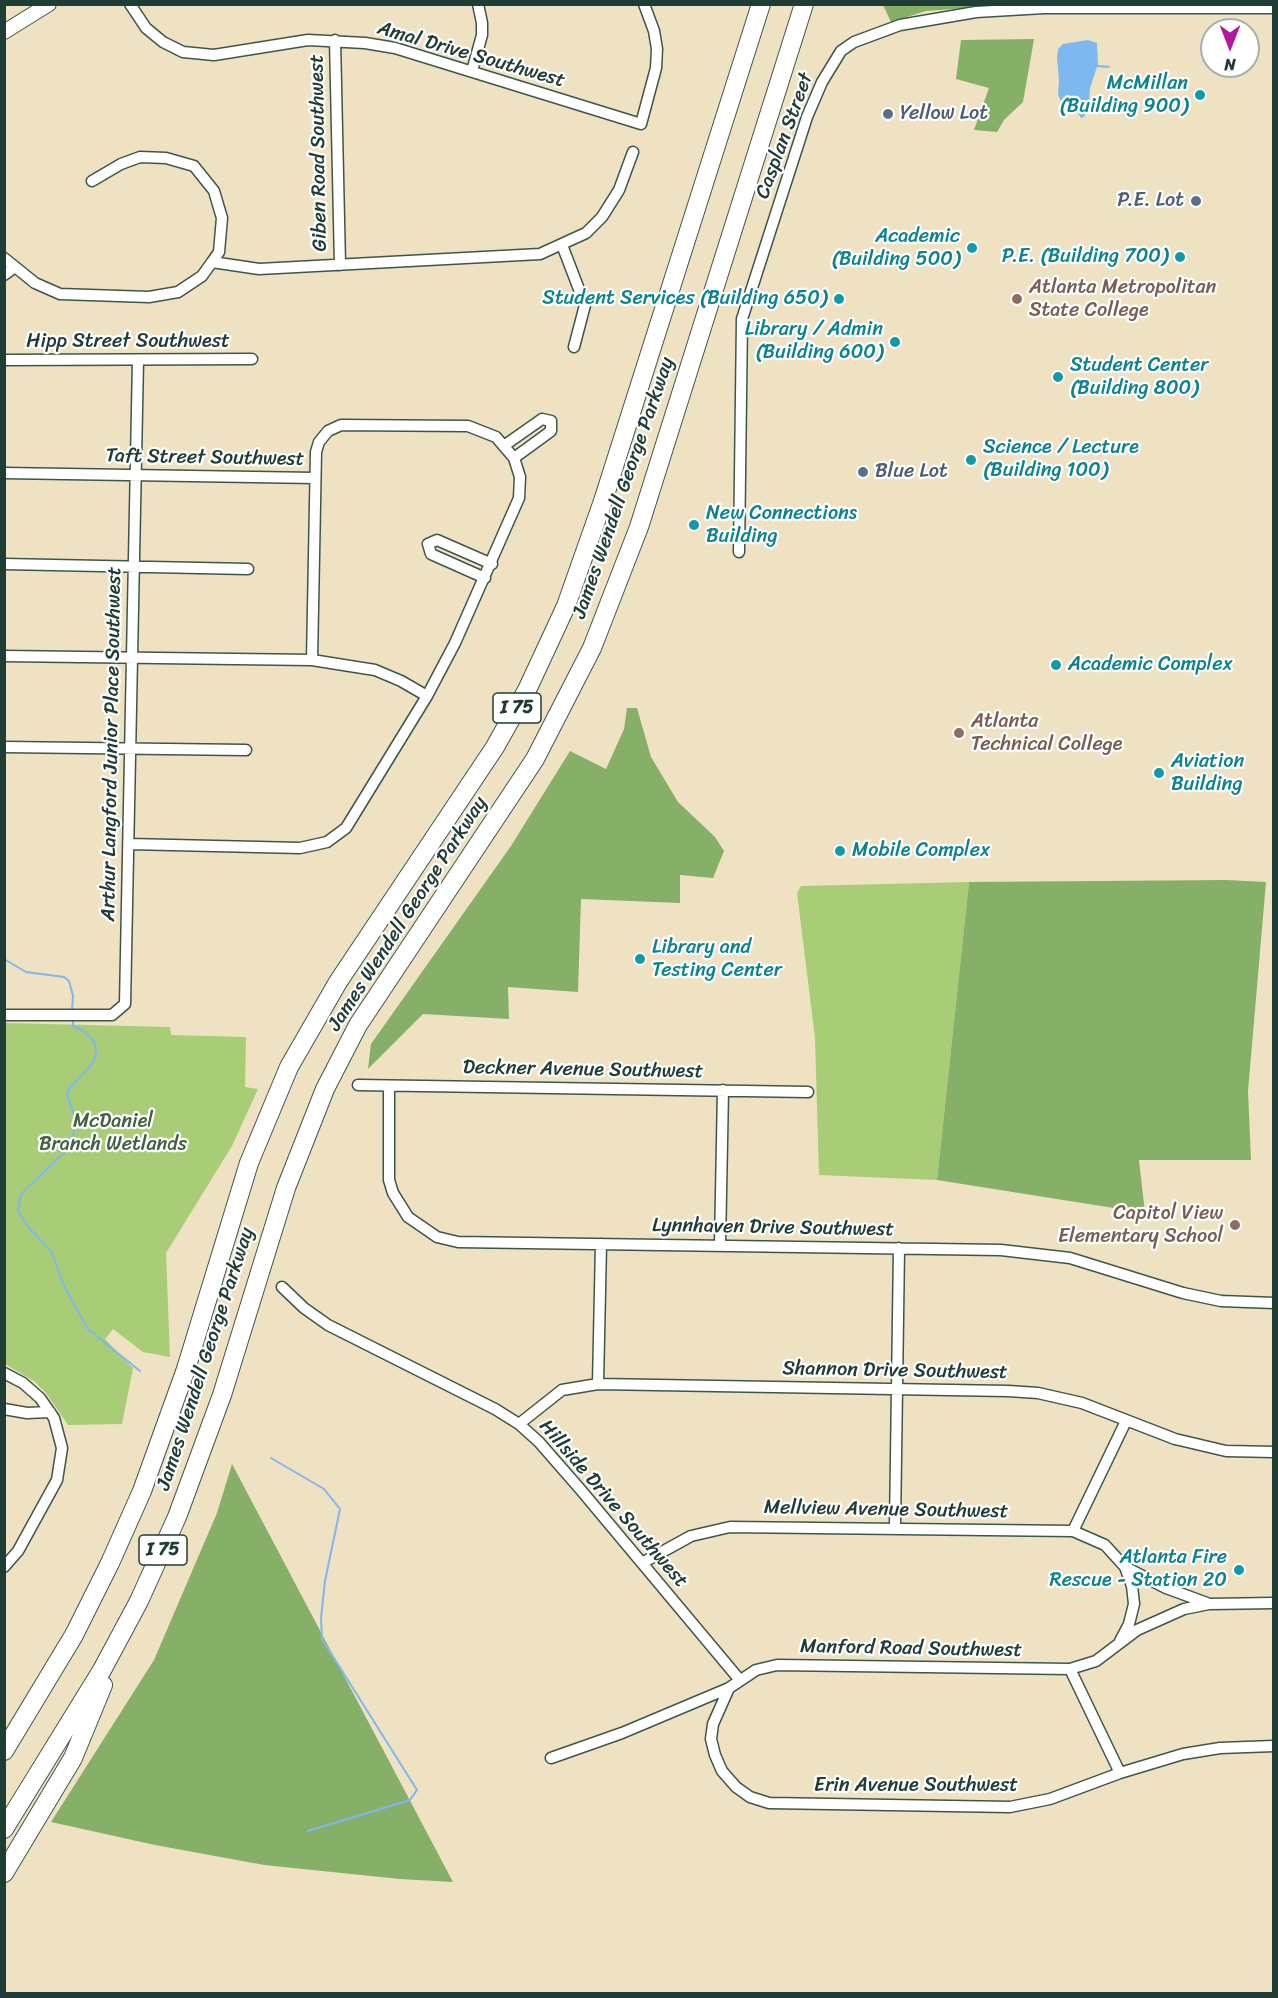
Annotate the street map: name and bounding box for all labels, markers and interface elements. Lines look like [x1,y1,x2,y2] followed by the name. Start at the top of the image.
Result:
[374,17,568,93] street label: Amal Drive Southwest
[1200,18,1260,78] north arrow
[1224,50,1236,79] text: N
[305,54,333,252] street label: Giben Road Southwest
[751,70,819,202] street label: Casplan Street
[1060,72,1188,119] place label: McMillan (Building 900)
[1193,88,1207,102] marker: McMillan (Building 900)
[900,102,988,126] place label: Yellow Lot
[881,107,895,121] marker: Yellow Lot
[1117,189,1184,213] place label: P.E. Lot
[1189,194,1203,208] marker: P.E. Lot
[832,225,960,272] place label: Academic (Building 500)
[965,241,979,255] marker: Academic (Building 500)
[1002,245,1168,269] place label: P.E. (Building 700)
[1173,250,1187,264] marker: P.E. (Building 700)
[1029,276,1216,323] place label: Atlanta Metropolitan State College
[542,287,827,311] place label: Student Services (Building 650)
[832,292,846,306] marker: Student Services (Building 650)
[1010,292,1024,306] marker: Atlanta Metropolitan State College
[745,318,883,365] place label: Library / Admin (Building 600)
[26,330,230,354] street label: Hipp Street Southwest
[888,335,902,349] marker: Library / Admin (Building 600)
[568,354,680,622] street label: James Wendell George Parkway
[1070,354,1208,401] place label: Student Center (Building 800)
[1051,370,1065,384] marker: Student Center (Building 800)
[983,436,1139,483] place label: Science / Lecture (Building 100)
[105,444,305,472] street label: Taft Street Southwest
[964,453,978,467] marker: Science / Lecture (Building 100)
[875,460,948,484] place label: Blue Lot
[856,465,870,479] marker: Blue Lot
[706,502,857,549] place label: New Connections Building
[687,518,701,532] marker: New Connections Building
[97,566,127,922] street label: Arthur Langford Junior Place Southwest
[1068,653,1233,677] place label: Academic Complex
[1049,658,1063,672] marker: Academic Complex
[493,693,541,723] road number: I 75
[971,710,1122,757] place label: Atlanta Technical College
[952,726,966,740] marker: Atlanta Technical College
[1171,750,1244,797] place label: Aviation Building
[1152,766,1166,780] marker: Aviation Building
[323,792,493,1036] street label: James Wendell George Parkway
[852,839,990,863] place label: Mobile Complex
[833,844,847,858] marker: Mobile Complex
[652,936,782,983] place label: Library and Testing Center
[633,952,647,966] marker: Library and Testing Center
[463,1056,703,1084] street label: Deckner Avenue Southwest
[39,1110,187,1157] park label: McDaniel Branch Wetlands
[1058,1202,1223,1249] place label: Capitol View Elementary School
[652,1214,894,1242] street label: Lynnhaven Drive Southwest
[1228,1218,1242,1232] marker: Capitol View Elementary School
[152,1225,260,1493] street label: James Wendell George Parkway
[782,1357,1008,1385] street label: Shannon Drive Southwest
[534,1415,692,1593] street label: Hillside Drive Southwest
[764,1496,1008,1524] street label: Mellview Avenue Southwest
[139,1535,187,1565] road number: I 75
[1050,1546,1227,1593] place label: Atlanta Fire Rescue - Station 20
[1232,1563,1246,1577] marker: Atlanta Fire Rescue - Station 20
[800,1635,1022,1663] street label: Manford Road Southwest
[814,1774,1018,1798] street label: Erin Avenue Southwest

